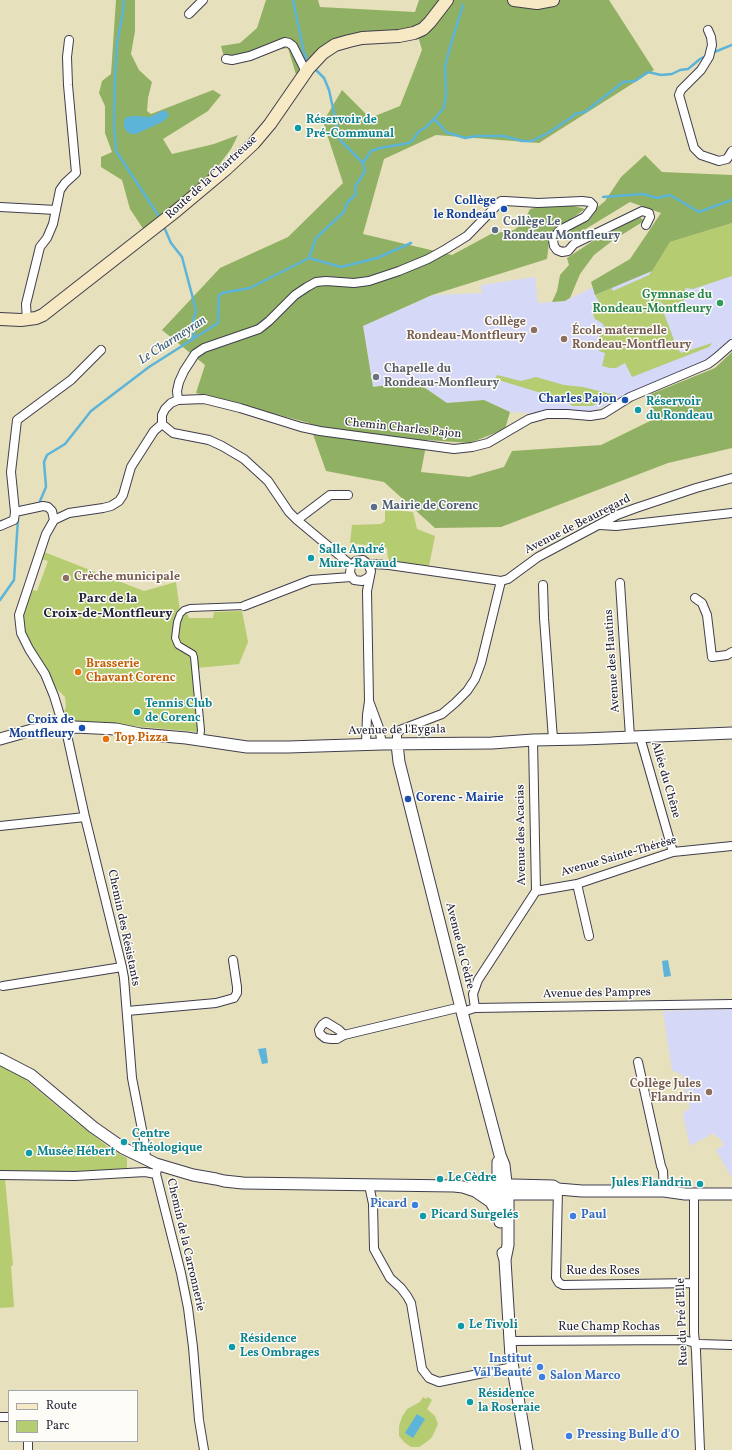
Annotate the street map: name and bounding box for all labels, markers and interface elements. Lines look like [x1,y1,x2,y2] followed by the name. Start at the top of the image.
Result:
[306,114,394,142] place label: Réservoir de Pré-Communal
[293,123,303,133] marker: Réservoir de Pré-Communal
[163,133,261,223] street label: Route de la Chartreuse
[433,195,496,223] place label: Collège le Rondeau
[499,204,509,214] marker: Collège le Rondeau
[503,216,620,244] place label: Collège Le Rondeau Montfleury
[490,225,500,235] marker: Collège Le Rondeau Montfleury
[592,289,712,317] place label: Gymnase du Rondeau-Montfleury
[715,298,725,308] marker: Gymnase du Rondeau-Montfleury
[136,313,210,369] water label: Le Charmeyran
[406,316,526,344] place label: Collège Rondeau-Montfleury
[529,325,539,335] marker: Collège Rondeau-Montfleury
[572,325,692,353] place label: École maternelle Rondeau-Montfleury
[559,334,569,344] marker: École maternelle Rondeau-Montfleury
[384,363,499,391] place label: Chapelle du Rondeau-Monfleury
[371,372,381,382] marker: Chapelle du Rondeau-Monfleury
[538,393,617,407] place label: Charles Pajon
[620,395,630,405] marker: Charles Pajon
[646,396,713,424] place label: Réservoir du Rondeau
[633,405,643,415] marker: Réservoir du Rondeau
[344,416,462,442] street label: Chemin Charles Pajon
[523,492,633,558] street label: Avenue de Beauregard
[382,500,478,514] place label: Mairie de Corenc
[369,502,379,512] marker: Mairie de Corenc
[319,544,396,572] place label: Salle André Mure-Ravaud
[306,553,316,563] marker: Salle André Mure-Ravaud
[74,571,180,585] place label: Crèche municipale
[61,573,71,583] marker: Crèche municipale
[43,592,173,623] district label: Parc de la Croix-de-Montfleury
[602,609,624,713] street label: Avenue des Hautins
[86,658,175,686] place label: Brasserie Chavant Corenc
[73,667,83,677] marker: Brasserie Chavant Corenc
[145,698,212,726] place label: Tennis Club de Corenc
[132,707,142,717] marker: Tennis Club de Corenc
[9,714,74,742] place label: Croix de Montfleury
[77,723,87,733] marker: Croix de Montfleury
[348,723,446,739] street label: Avenue de l'Eygala
[114,732,168,746] place label: Top Pizza
[101,734,111,744] marker: Top Pizza
[647,740,683,820] street label: Allée du Chêne
[514,784,530,886] street label: Avenue des Acacias
[416,792,504,806] place label: Corenc - Mairie
[403,794,413,804] marker: Corenc - Mairie
[559,834,679,880] street label: Avenue Sainte-Thérèse
[104,868,142,988] street label: Chemin des Résistants
[441,901,477,991] street label: Avenue du Cèdre
[543,986,651,1002] street label: Avenue des Pampres
[630,1078,701,1106] place label: Collège Jules Flandrin
[704,1087,714,1097] marker: Collège Jules Flandrin
[132,1128,202,1156] place label: Centre Théologique
[119,1137,129,1147] marker: Centre Théologique
[37,1146,115,1160] place label: Musée Hébert
[24,1148,34,1158] marker: Musée Hébert
[448,1172,497,1186] place label: Le Cèdre
[435,1174,445,1184] marker: Le Cèdre
[163,1177,207,1313] street label: Chemin de la Carronnerie
[612,1177,692,1191] place label: Jules Flandrin
[695,1179,705,1189] marker: Jules Flandrin
[370,1198,407,1212] place label: Picard
[410,1200,420,1210] marker: Picard
[431,1209,518,1223] place label: Picard Surgelés
[581,1209,607,1223] place label: Paul
[418,1211,428,1221] marker: Picard Surgelés
[568,1211,578,1221] marker: Paul
[566,1265,640,1279] street label: Rue des Roses
[674,1278,692,1366] street label: Rue du Pré d'Elle
[469,1319,518,1333] place label: Le Tivoli
[456,1321,466,1331] marker: Le Tivoli
[558,1321,660,1335] street label: Rue Champ Rochas
[240,1333,320,1361] place label: Résidence Les Ombrages
[227,1342,237,1352] marker: Résidence Les Ombrages
[473,1353,532,1381] place label: Institut Val'Beauté
[535,1362,545,1372] marker: Institut Val'Beauté
[550,1370,621,1384] place label: Salon Marco
[537,1372,547,1382] marker: Salon Marco
[478,1388,540,1416] place label: Résidence la Roseraie
[8,1390,138,1442] legend
[465,1397,475,1407] marker: Résidence la Roseraie
[46,1398,77,1414] text: Route
[46,1418,69,1434] text: Parc
[577,1429,679,1443] place label: Pressing Bulle d'O
[564,1431,574,1441] marker: Pressing Bulle d'O

